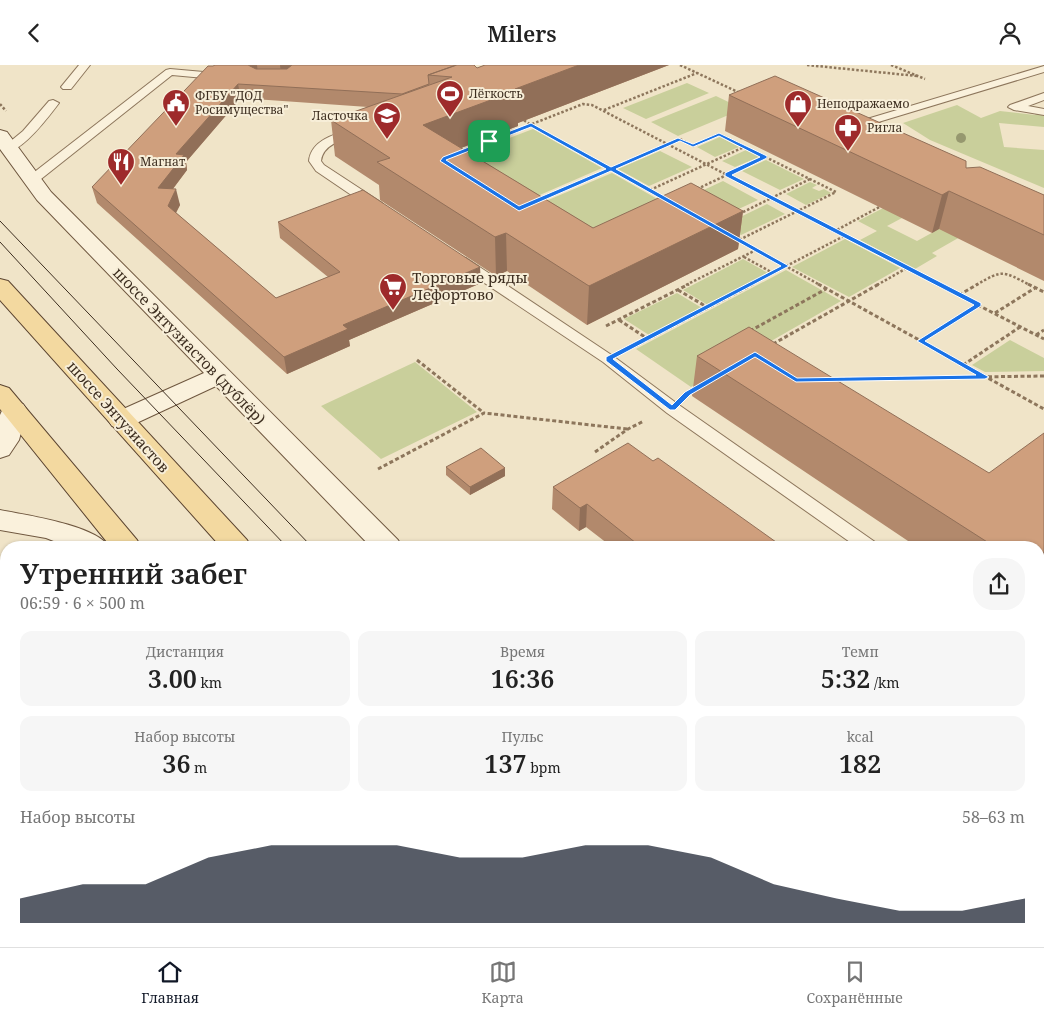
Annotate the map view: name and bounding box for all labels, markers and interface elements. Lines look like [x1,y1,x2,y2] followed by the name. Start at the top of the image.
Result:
[487,18,557,48] text: Milers
[20,19,48,47] icon: back
[996,19,1024,47] icon: person
[435,79,465,118] sports icon: Лёгкость
[469,85,523,102] place label: Лёгкость
[195,87,288,118] place label: ФГБУ "ДОД Росимущества"
[161,88,191,127] public building icon: ФГБУ "ДОД Росимущества"
[783,89,813,128] shop icon: Неподражаемо
[817,95,909,112] place label: Неподражаемо
[372,101,402,140] school or university icon: Ласточка
[312,107,368,124] place label: Ласточка
[833,113,863,152] pharmacy icon: Ригла
[867,119,902,136] place label: Ригла
[468,120,510,162] pin
[475,127,503,155] icon: arrive
[106,147,136,186] restaurant icon: Магнат
[140,153,186,170] place label: Магнат
[109,264,269,428] street label: шоссе Энтузиастов (дублёр)
[412,267,528,304] place label: Торговые ряды Лефортово
[378,272,408,311] supermarket icon: Торговые ряды Лефортово
[63,358,173,476] street label: шоссе Энтузиастов
[20,554,247,592] text: Утренний забег
[973,558,1025,610] button: share
[20,592,145,614] text: 06:59 · 6 × 500 m
[146,642,224,661] text: Дистанция
[500,642,545,661] text: Время
[842,642,879,661] text: Темп
[148,661,197,695] text: 3.00
[491,661,554,695] text: 16:36
[821,661,870,695] text: 5:32
[197,673,222,692] text: km
[870,673,900,692] text: /km
[134,727,235,746] text: Набор высоты
[501,727,543,746] text: Пульс
[847,727,874,746] text: kcal
[162,746,190,780] text: 36
[484,746,527,780] text: 137
[839,746,881,780] text: 182
[190,758,207,777] text: m
[527,758,561,777] text: bpm
[20,806,135,828] text: Набор высоты
[962,806,1025,828] text: 58–63 m
[141,958,199,1007] tab: Главная
[482,958,524,1007] tab: Карта
[806,958,903,1007] tab: Сохранённые

